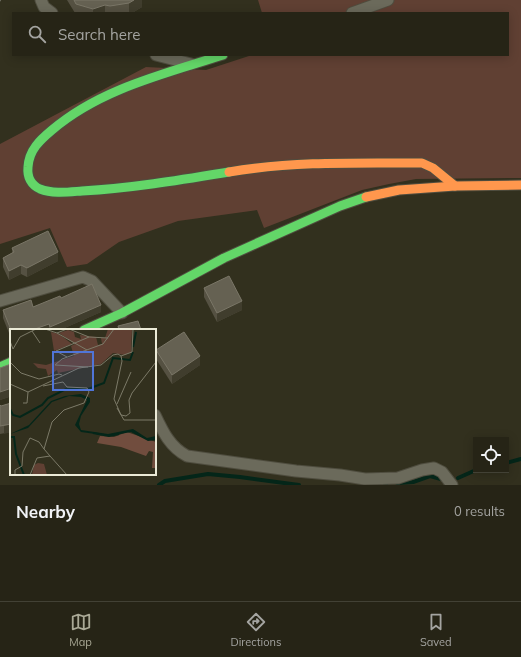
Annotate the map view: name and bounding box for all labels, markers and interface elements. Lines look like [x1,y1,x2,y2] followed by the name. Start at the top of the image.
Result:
[12,12,509,56] search box
[26,23,48,45] icon: search
[58,25,140,44] text: Search here
[10,329,156,475] inset map
[473,437,509,473] map controls
[473,437,509,473] button: locate
[16,501,75,522] text: Nearby
[454,503,505,519] text: 0 results
[69,611,92,649] tab: Map
[231,611,281,649] tab: Directions
[420,611,452,649] tab: Saved

